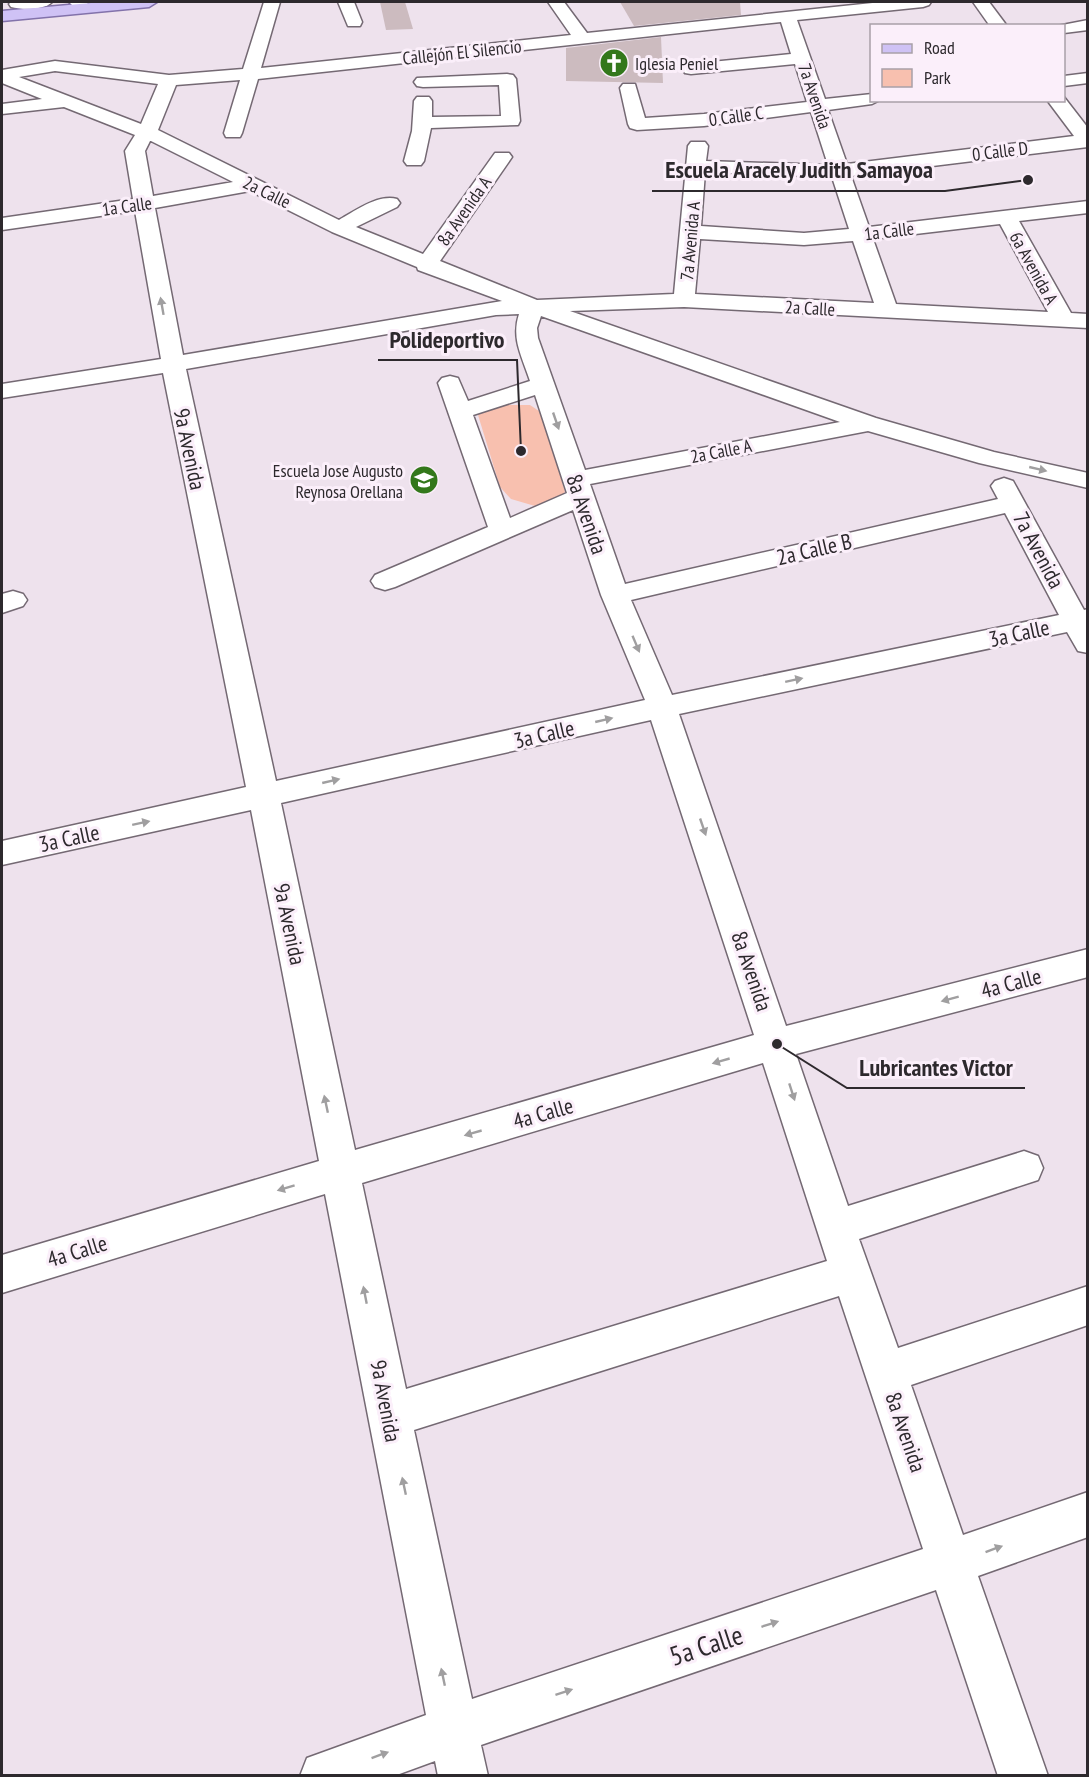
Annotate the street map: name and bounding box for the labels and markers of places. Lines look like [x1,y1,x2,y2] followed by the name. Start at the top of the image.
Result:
[598,47,630,79] church icon: Iglesia Peniel
[635,52,719,75] place label: Iglesia Peniel
[652,149,945,191] callout: Escuela Aracely Judith Samayoa
[378,318,517,360] callout: Polideportivo
[273,459,403,503] place label: Escuela Jose Augusto Reynosa Orellana
[408,464,440,496] school or university icon: Escuela Jose Augusto Reynosa Orellana
[847,1046,1025,1088] callout: Lubricantes Victor

